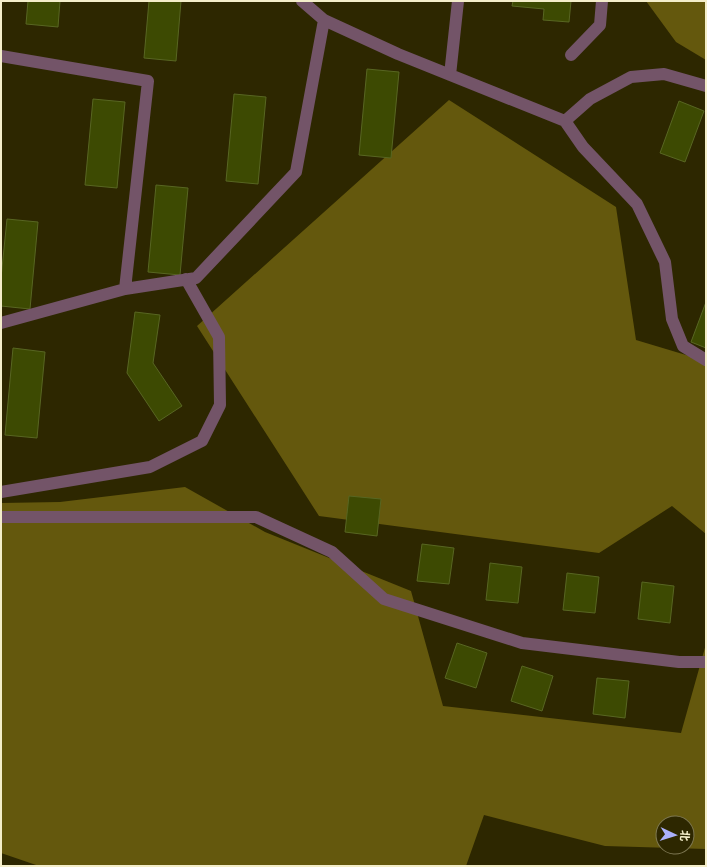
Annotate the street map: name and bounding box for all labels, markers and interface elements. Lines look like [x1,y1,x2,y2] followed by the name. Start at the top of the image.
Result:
[655,815,695,855] north arrow
[678,830,692,842] text: 北

